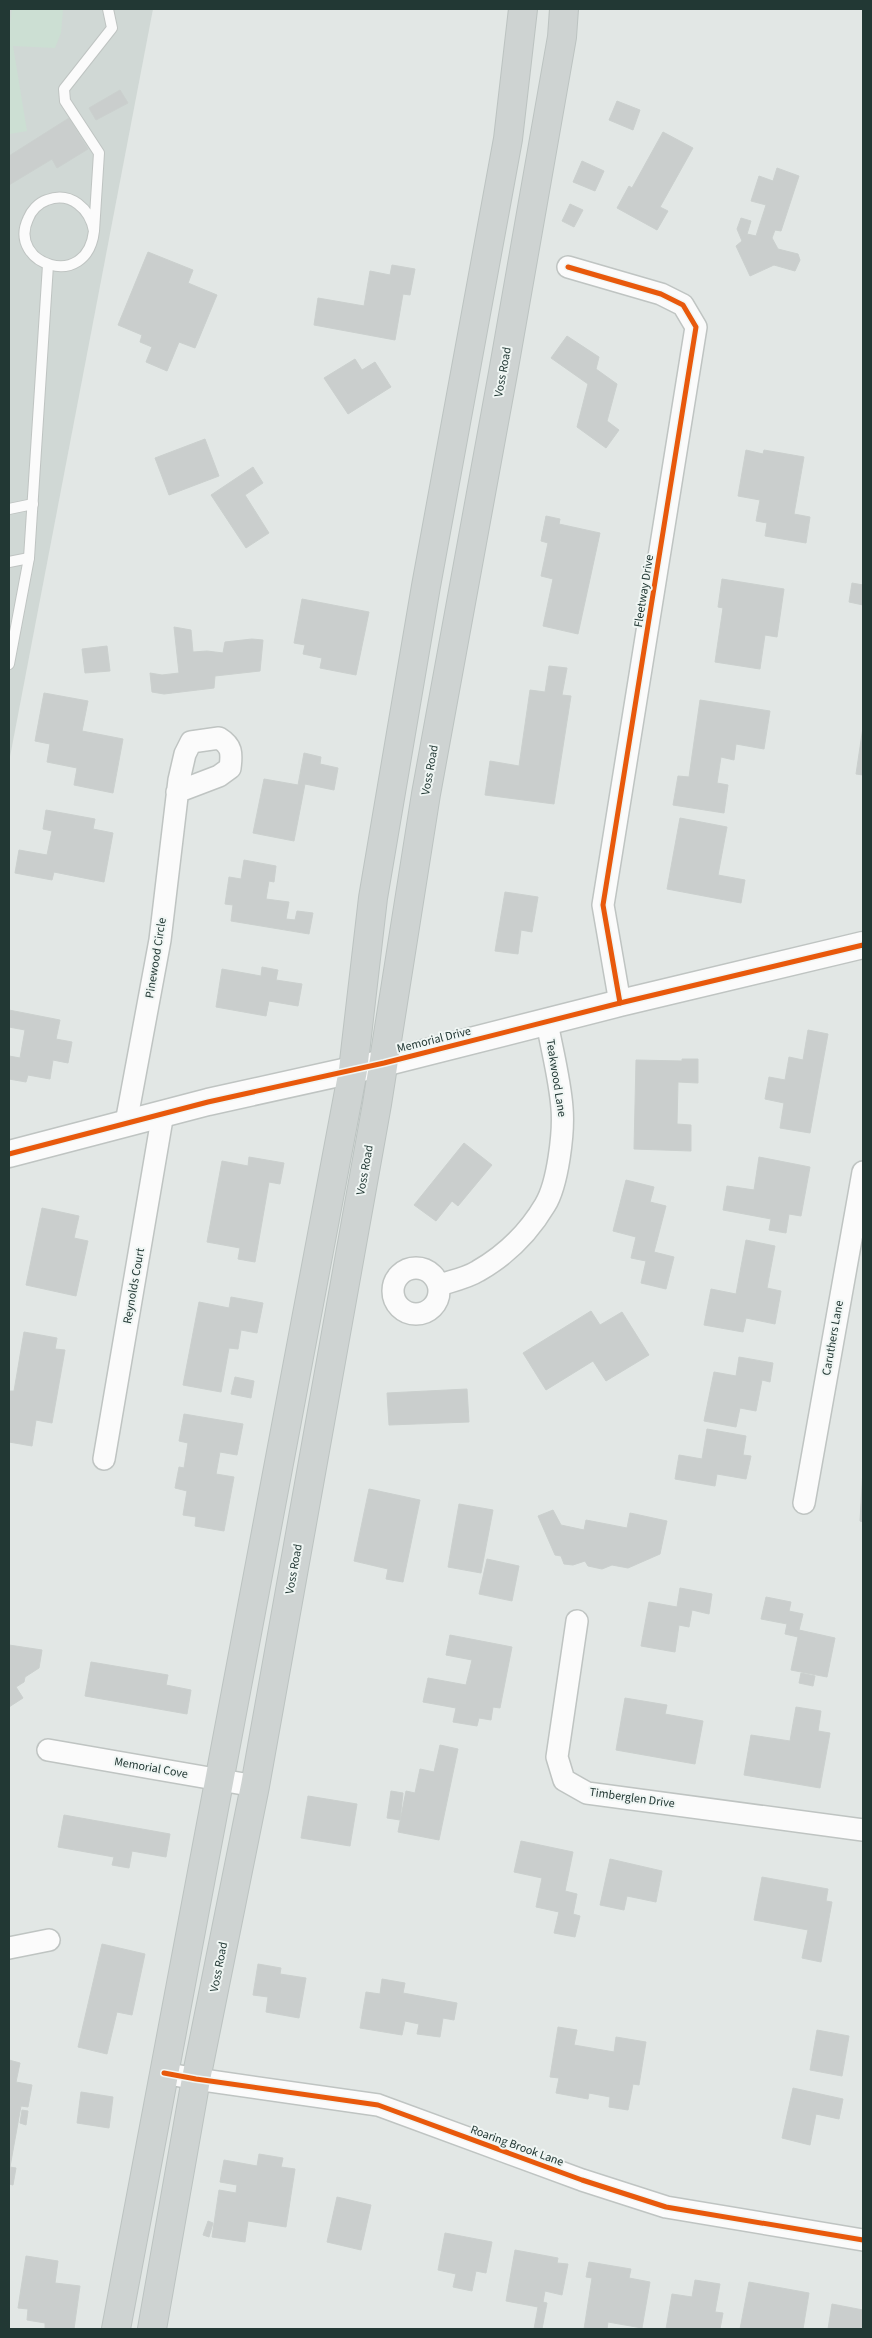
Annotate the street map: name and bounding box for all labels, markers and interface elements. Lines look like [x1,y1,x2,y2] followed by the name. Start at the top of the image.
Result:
[490,346,516,398] street label: Voss Road
[630,553,658,629] street label: Fleetway Drive
[417,744,443,796] street label: Voss Road
[141,916,171,999] street label: Pinewood Circle
[395,1023,473,1057] street label: Memorial Drive
[541,1038,571,1118] street label: Teakwood Lane
[352,1144,378,1196] street label: Voss Road
[119,1247,149,1325] street label: Reynolds Court
[818,1299,848,1377] street label: Caruthers Lane
[281,1543,307,1595] street label: Voss Road
[113,1753,189,1783] street label: Memorial Cove
[588,1784,676,1812] street label: Timberglen Drive
[206,1940,232,1994] street label: Voss Road
[468,2121,566,2171] street label: Roaring Brook Lane

